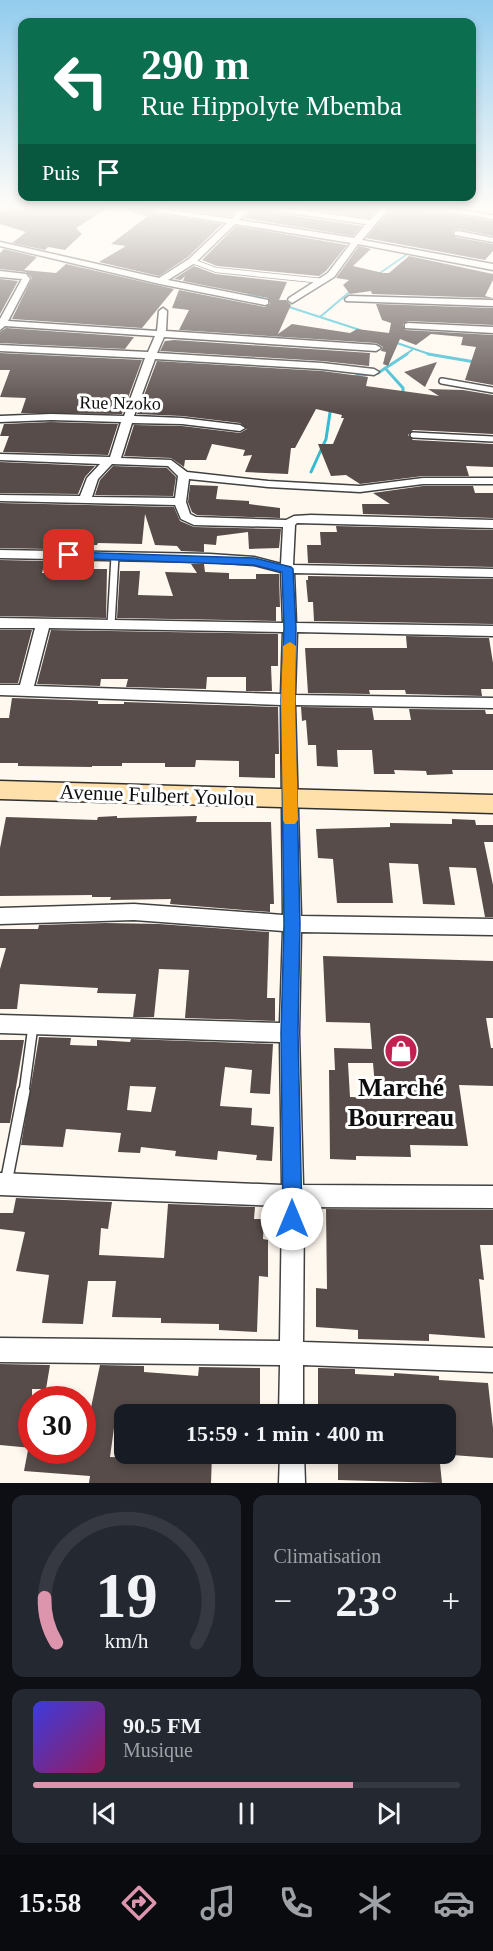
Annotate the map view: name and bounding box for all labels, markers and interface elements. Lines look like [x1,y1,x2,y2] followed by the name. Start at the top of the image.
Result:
[42,42,120,120] icon: left
[141,42,250,88] text: 290 m
[141,91,402,121] text: Rue Hippolyte Mbemba
[92,156,125,189] icon: arrive
[42,160,80,185] text: Puis
[79,392,161,414] street label: Rue Nzoko
[43,529,94,580] pin
[52,538,85,571] icon: arrive
[59,780,255,810] street label: Avenue Fulbert Youlou
[383,1033,419,1069] shop icon: Marché Bourreau
[348,1073,454,1132] place label: Marché Bourreau
[260,1187,324,1251] position arrow
[18,1386,96,1464] speed limit sign: 30
[186,1421,384,1446] text: 15:59 · 1 min · 400 m
[274,1545,381,1567] text: Climatisation
[95,1561,157,1630] text: 19
[335,1576,398,1626] text: 23°
[274,1583,292,1619] text: −
[441,1583,460,1619] text: +
[104,1629,149,1653] text: km/h
[123,1713,201,1738] text: 90.5 FM
[123,1739,193,1761] text: Musique
[88,1797,121,1830] icon: previous
[230,1797,263,1830] icon: pause
[372,1797,405,1830] icon: next
[118,1882,160,1924] icon: directions
[197,1882,239,1924] icon: music
[275,1882,317,1924] icon: phone
[354,1882,396,1924] icon: climate
[433,1882,475,1924] icon: car
[18,1888,81,1918] text: 15:58

